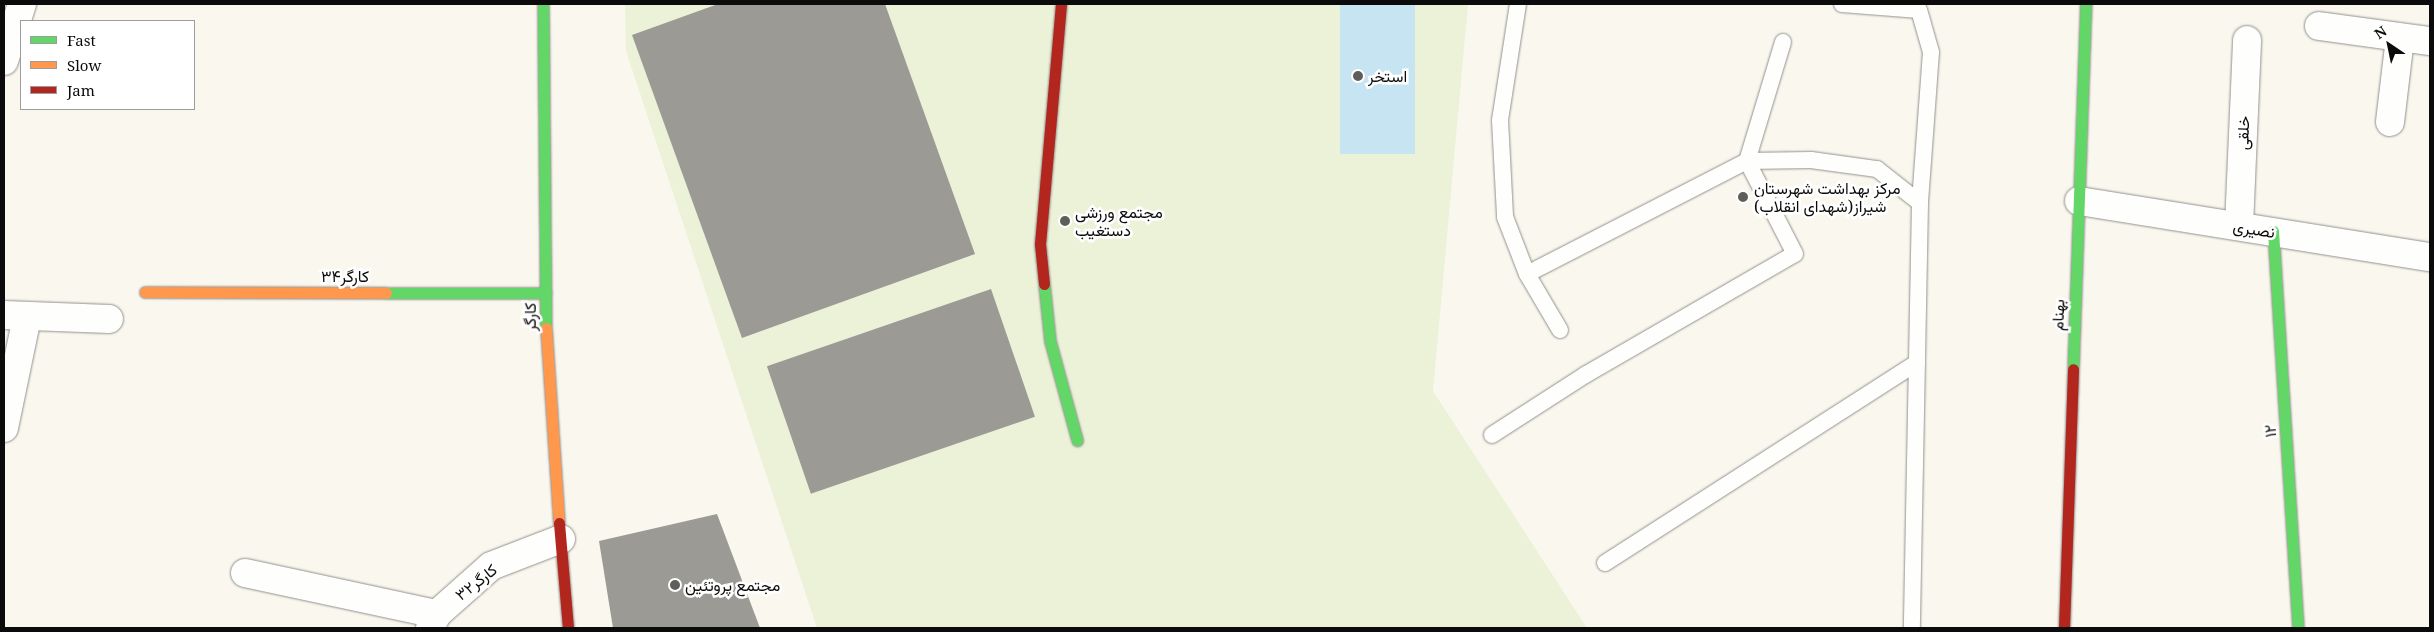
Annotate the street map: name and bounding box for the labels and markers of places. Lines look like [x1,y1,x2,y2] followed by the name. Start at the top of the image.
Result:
[1368,66,1407,86] place label: استخر
[1352,70,1364,82] marker: استخر
[1754,178,1900,216] place label: مرکز بهداشت شهرستان شیراز(شهدای انقلاب)
[1736,190,1750,204] marker: مرکز بهداشت شهرستان شیراز(شهدای انقلاب)
[1075,202,1163,240] place label: مجتمع ورزشی دستغیب
[1059,215,1071,227] marker: مجتمع ورزشی دستغیب
[685,575,780,595] place label: مجتمع پروتئین
[669,579,681,591] marker: مجتمع پروتئین

